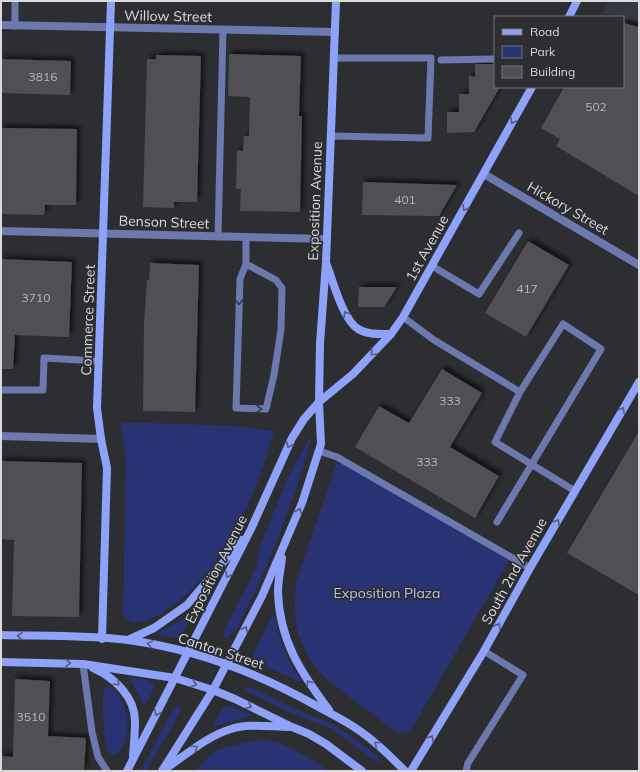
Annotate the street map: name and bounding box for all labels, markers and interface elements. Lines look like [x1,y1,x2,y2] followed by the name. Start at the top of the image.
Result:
[124,6,212,26] street label: Willow Street
[494,16,624,88] legend
[530,24,559,39] text: Road
[530,44,556,59] text: Park
[530,64,575,79] text: Building
[29,69,57,84] house number: 3816
[585,99,607,114] house number: 502
[511,117,518,124] one-way arrow
[304,141,326,261] street label: Exposition Avenue
[524,177,612,239] street label: Hickory Street
[394,192,416,207] house number: 401
[462,204,469,211] one-way arrow
[118,211,210,233] street label: Benson Street
[402,212,452,284] street label: 1st Avenue
[77,264,99,376] street label: Commerce Street
[516,281,538,296] house number: 417
[22,290,50,305] house number: 3710
[235,299,243,305] one-way arrow
[343,311,351,318] one-way arrow
[370,348,378,356] one-way arrow
[439,393,461,408] house number: 333
[256,405,262,413] one-way arrow
[618,407,625,414] one-way arrow
[286,440,294,448] one-way arrow
[416,454,438,469] house number: 333
[294,507,302,515] one-way arrow
[181,512,251,626] street label: Exposition Avenue
[477,515,551,627] street label: South 2nd Avenue
[552,519,559,526] one-way arrow
[225,571,232,578] one-way arrow
[334,584,440,602] park label: Exposition Plaza
[493,623,500,630] one-way arrow
[241,626,248,634] one-way arrow
[176,629,266,673] street label: Canton Street
[17,631,23,640] one-way arrow
[147,641,153,649] one-way arrow
[65,659,71,667] one-way arrow
[112,678,119,686] one-way arrow
[190,679,197,688] one-way arrow
[306,680,314,687] one-way arrow
[244,701,252,709] one-way arrow
[154,708,162,716] one-way arrow
[17,709,45,724] house number: 3510
[426,735,433,742] one-way arrow
[374,742,381,749] one-way arrow
[191,745,198,753] one-way arrow

